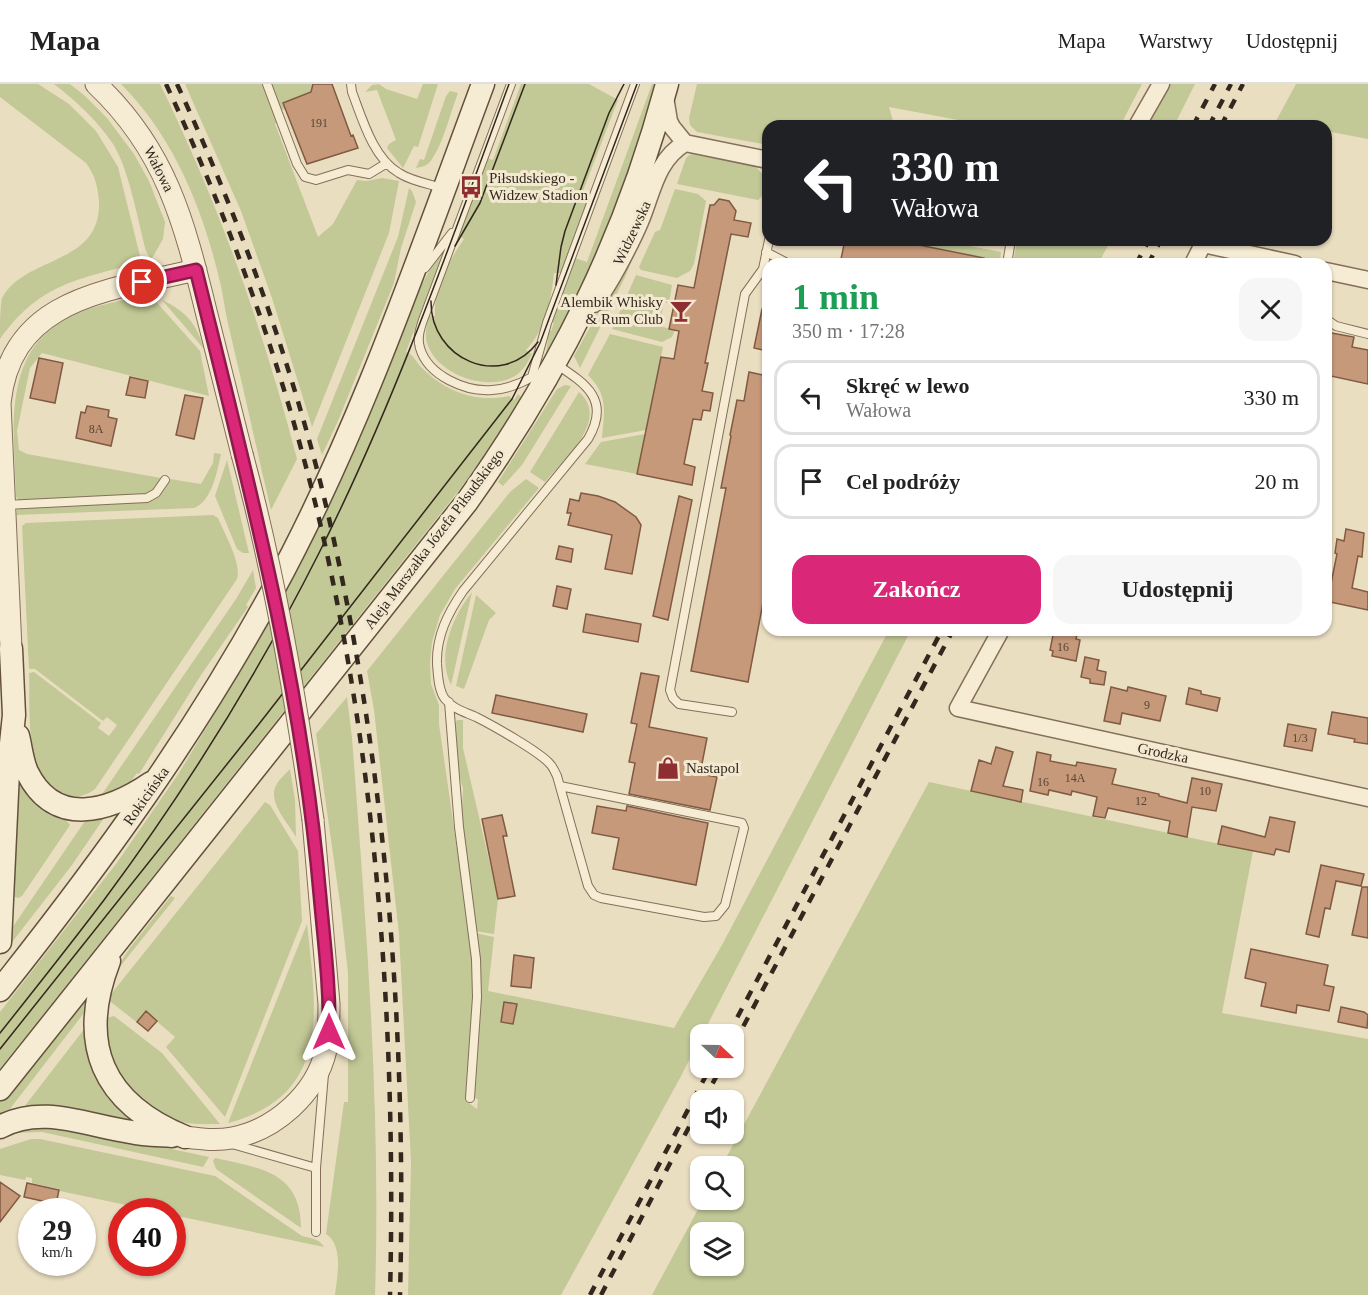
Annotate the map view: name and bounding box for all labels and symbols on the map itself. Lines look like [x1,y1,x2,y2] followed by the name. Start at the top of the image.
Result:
[310,116,328,130] house number: 191
[141,144,177,195] street label: Wałowa
[489,170,588,203] place label: Piłsudskiego - Widzew Stadion
[458,174,484,200] bus stop icon: Piłsudskiego - Widzew Stadion
[610,198,654,268] street label: Widzewska
[116,256,167,307] pin
[560,294,663,327] place label: Alembik Whisky & Rum Club
[668,298,694,324] bar icon: Alembik Whisky & Rum Club
[89,422,104,436] house number: 8A
[361,446,507,632] street label: Aleja Marszałka Józefa Piłsudskiego
[1057,640,1069,654] house number: 16
[1144,698,1150,712] house number: 9
[1292,731,1308,745] house number: 1/3
[1136,740,1190,766] street label: Grodzka
[655,755,681,781] shop icon: Nastapol
[686,760,739,776] place label: Nastapol
[120,763,172,828] street label: Rokicińska
[1065,771,1086,785] house number: 14A
[1037,775,1049,789] house number: 16
[1199,784,1211,798] house number: 10
[1135,794,1147,808] house number: 12
[297,1000,361,1064] position arrow
[690,1024,744,1078] north arrow
[108,1198,186,1276] speed limit sign: 40

